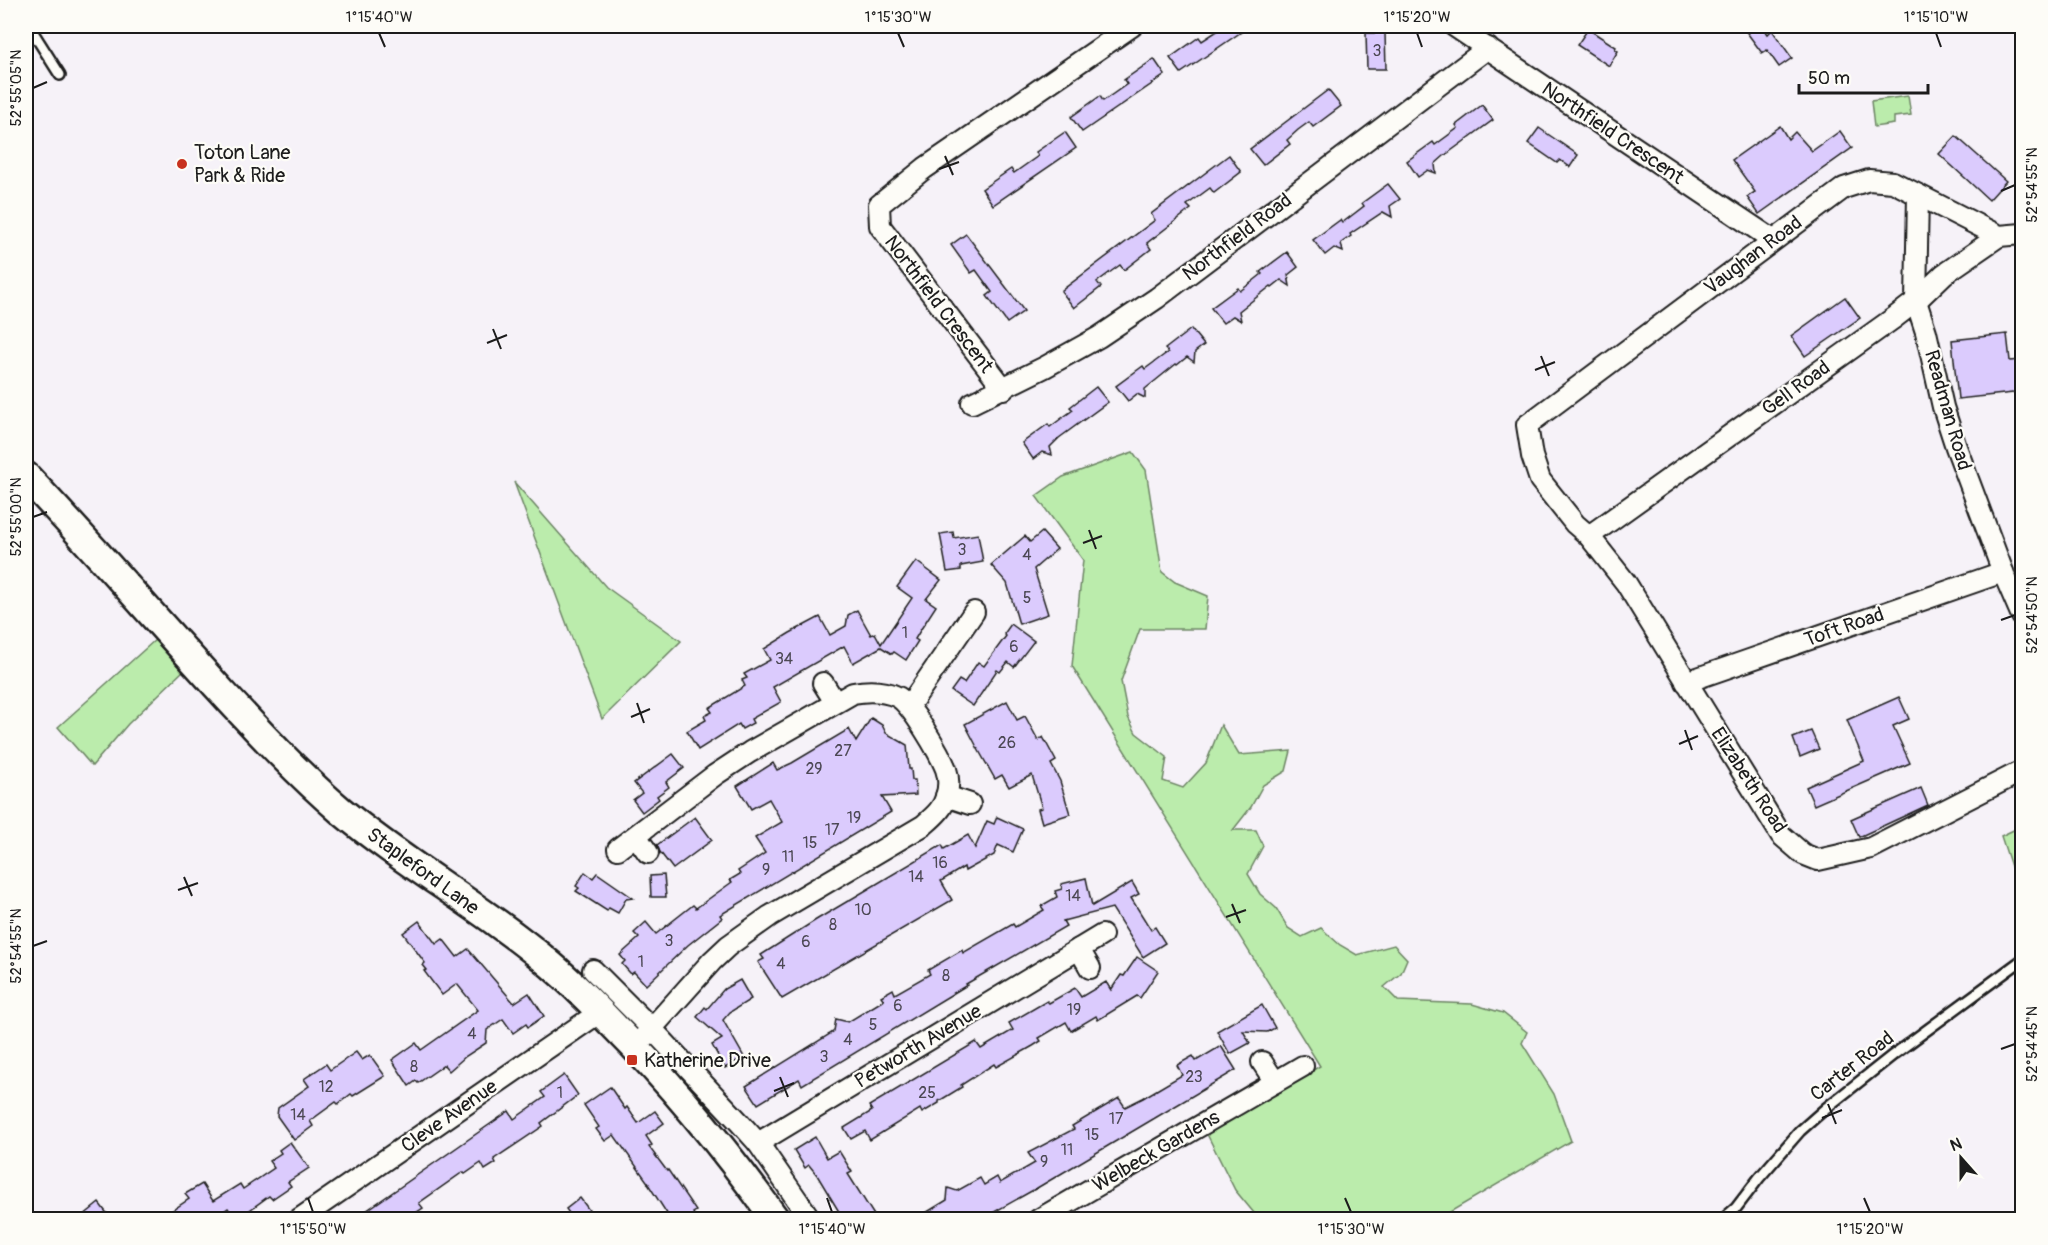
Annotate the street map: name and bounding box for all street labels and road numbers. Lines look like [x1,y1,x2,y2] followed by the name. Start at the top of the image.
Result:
[1537,76,1690,190] street label: Northfield Crescent
[1177,188,1297,286] street label: Northfield Road
[1699,210,1807,300] street label: Vaughan Road
[879,230,999,379] street label: Northfield Crescent
[1919,347,1977,473] street label: Readman Road
[1757,355,1835,421] street label: Gell Road
[1801,602,1887,652] street label: Toft Road
[1705,722,1793,838] street label: Elizabeth Road
[362,822,484,920] street label: Stapleford Lane
[850,998,986,1094] street label: Petworth Avenue
[1805,1025,1899,1107] street label: Carter Road
[396,1074,502,1158] street label: Cleve Avenue
[1088,1104,1224,1198] street label: Welbeck Gardens

